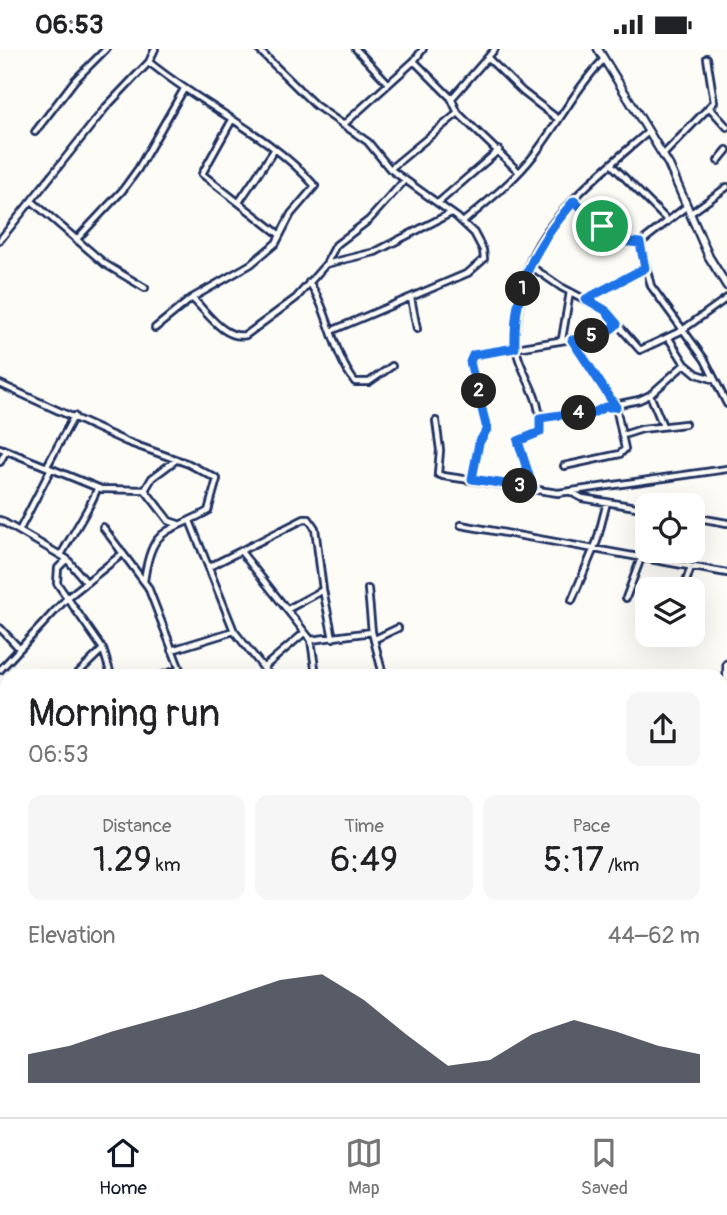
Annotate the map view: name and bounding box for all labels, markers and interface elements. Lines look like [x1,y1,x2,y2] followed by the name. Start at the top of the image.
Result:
[35,9,103,41] text: 06:53
[572,196,632,256] pin
[583,207,621,245] icon: arrive
[505,271,540,307] pin: 1
[519,276,526,300] text: 1
[574,319,610,353] pin: 5
[586,323,597,347] text: 5
[462,373,496,409] pin: 2
[473,378,484,402] text: 2
[562,395,596,431] pin: 4
[573,400,584,424] text: 4
[503,469,538,503] pin: 3
[514,473,525,497] text: 3
[635,493,705,647] map controls
[635,493,705,563] button: locate
[635,577,705,647] button: layers
[28,690,220,738] text: Morning run
[626,692,700,766] button: share
[28,740,89,769] text: 06:53
[102,814,171,838] text: Distance
[344,814,384,838] text: Time
[573,814,610,838] text: Pace
[93,838,152,882] text: 1.29
[330,838,398,882] text: 6:49
[543,838,604,882] text: 5:17
[152,853,181,877] text: km
[604,853,639,877] text: /km
[28,921,116,950] text: Elevation
[608,921,700,950] text: 44–62 m
[99,1134,147,1200] tab: Home
[345,1134,383,1200] tab: Map
[581,1134,628,1200] tab: Saved

